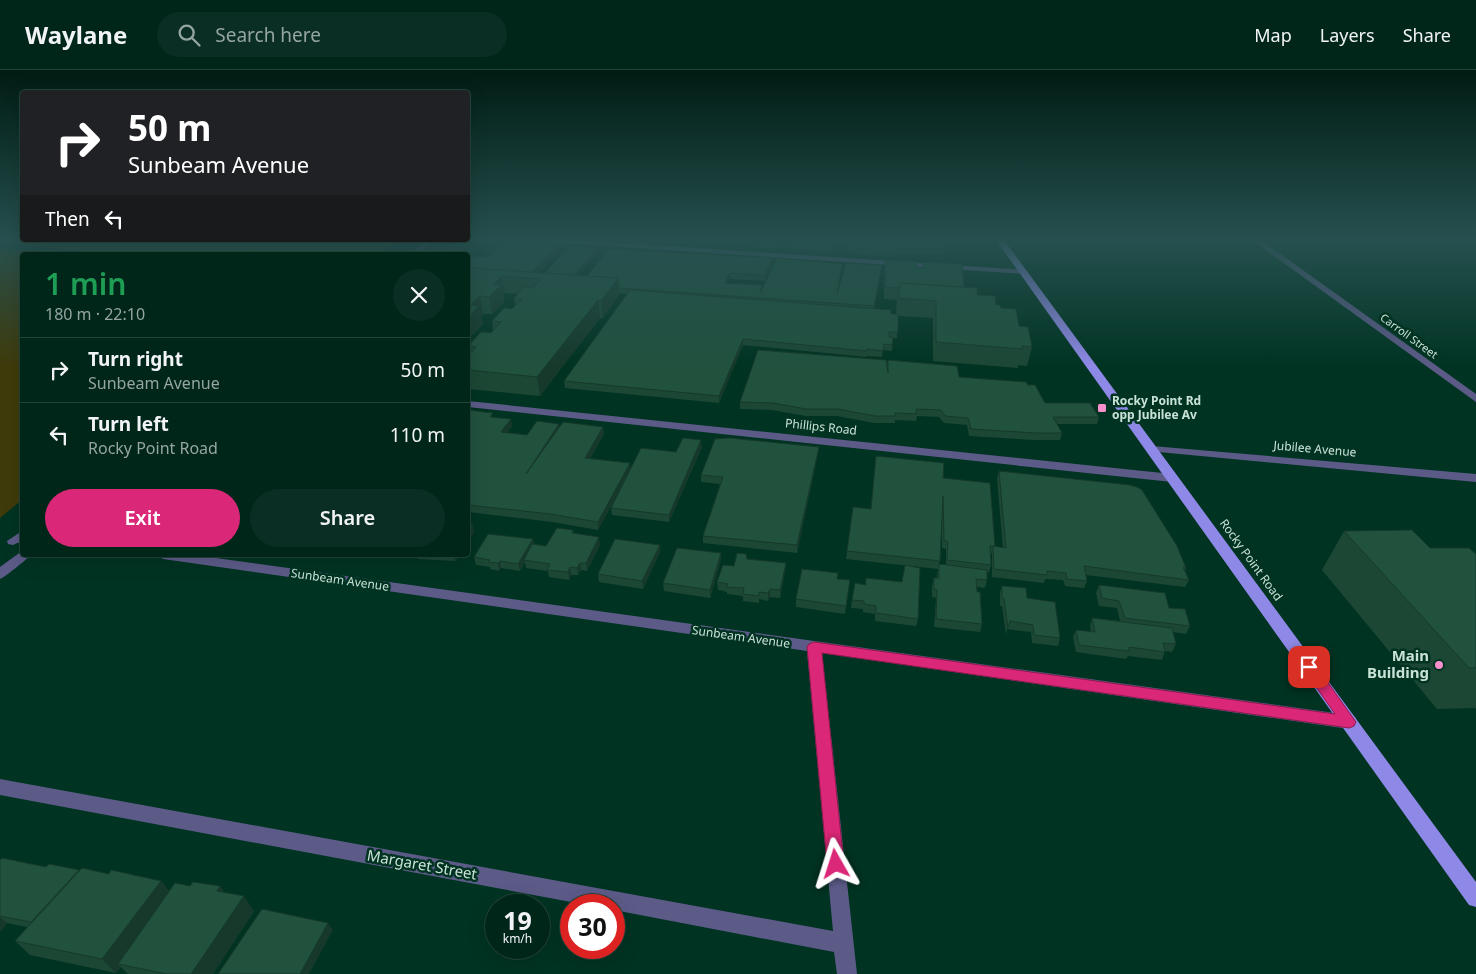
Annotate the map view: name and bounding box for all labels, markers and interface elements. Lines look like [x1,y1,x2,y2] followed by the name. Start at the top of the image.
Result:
[157,12,507,57] search box
[25,18,127,51] text: Waylane
[175,21,203,49] icon: search
[215,22,321,48] text: Search here
[1254,23,1292,47] text: Map
[1320,23,1375,47] text: Layers
[1403,23,1451,47] text: Share
[128,104,211,151] text: 50 m
[45,110,110,175] icon: right
[128,149,309,179] text: Sunbeam Avenue
[100,205,128,233] icon: left
[45,206,90,232] text: Then
[45,263,126,304] text: 1 min
[393,269,445,321] button: close
[45,303,145,325] text: 180 m · 22:10
[1377,310,1441,362] street label: Carroll Street
[88,346,183,372] text: Turn right
[45,356,73,384] icon: right
[401,357,445,383] text: 50 m
[88,372,220,394] text: Sunbeam Avenue
[1112,392,1201,423] place label: Rocky Point Rd opp Jubilee Av
[1096,402,1108,414] marker: Rocky Point Rd opp Jubilee Av
[88,411,169,437] text: Turn left
[784,414,858,439] street label: Phillips Road
[45,421,73,449] icon: left
[390,422,445,448] text: 110 m
[1272,436,1357,461] street label: Jubilee Avenue
[88,437,218,459] text: Rocky Point Road
[45,489,240,547] button: Exit
[250,489,445,547] button: Share
[1216,515,1287,604] street label: Rocky Point Road
[290,564,390,595] street label: Sunbeam Avenue
[691,621,791,652] street label: Sunbeam Avenue
[1367,645,1429,682] place label: Main Building
[1288,646,1330,688] pin
[1295,653,1323,681] icon: arrive
[1433,659,1445,671] marker: Main Building
[809,837,861,889] position arrow
[366,845,479,884] street label: Margaret Street
[560,894,625,959] speed limit sign: 30
[503,903,532,937] text: 19
[503,930,532,947] text: km/h

